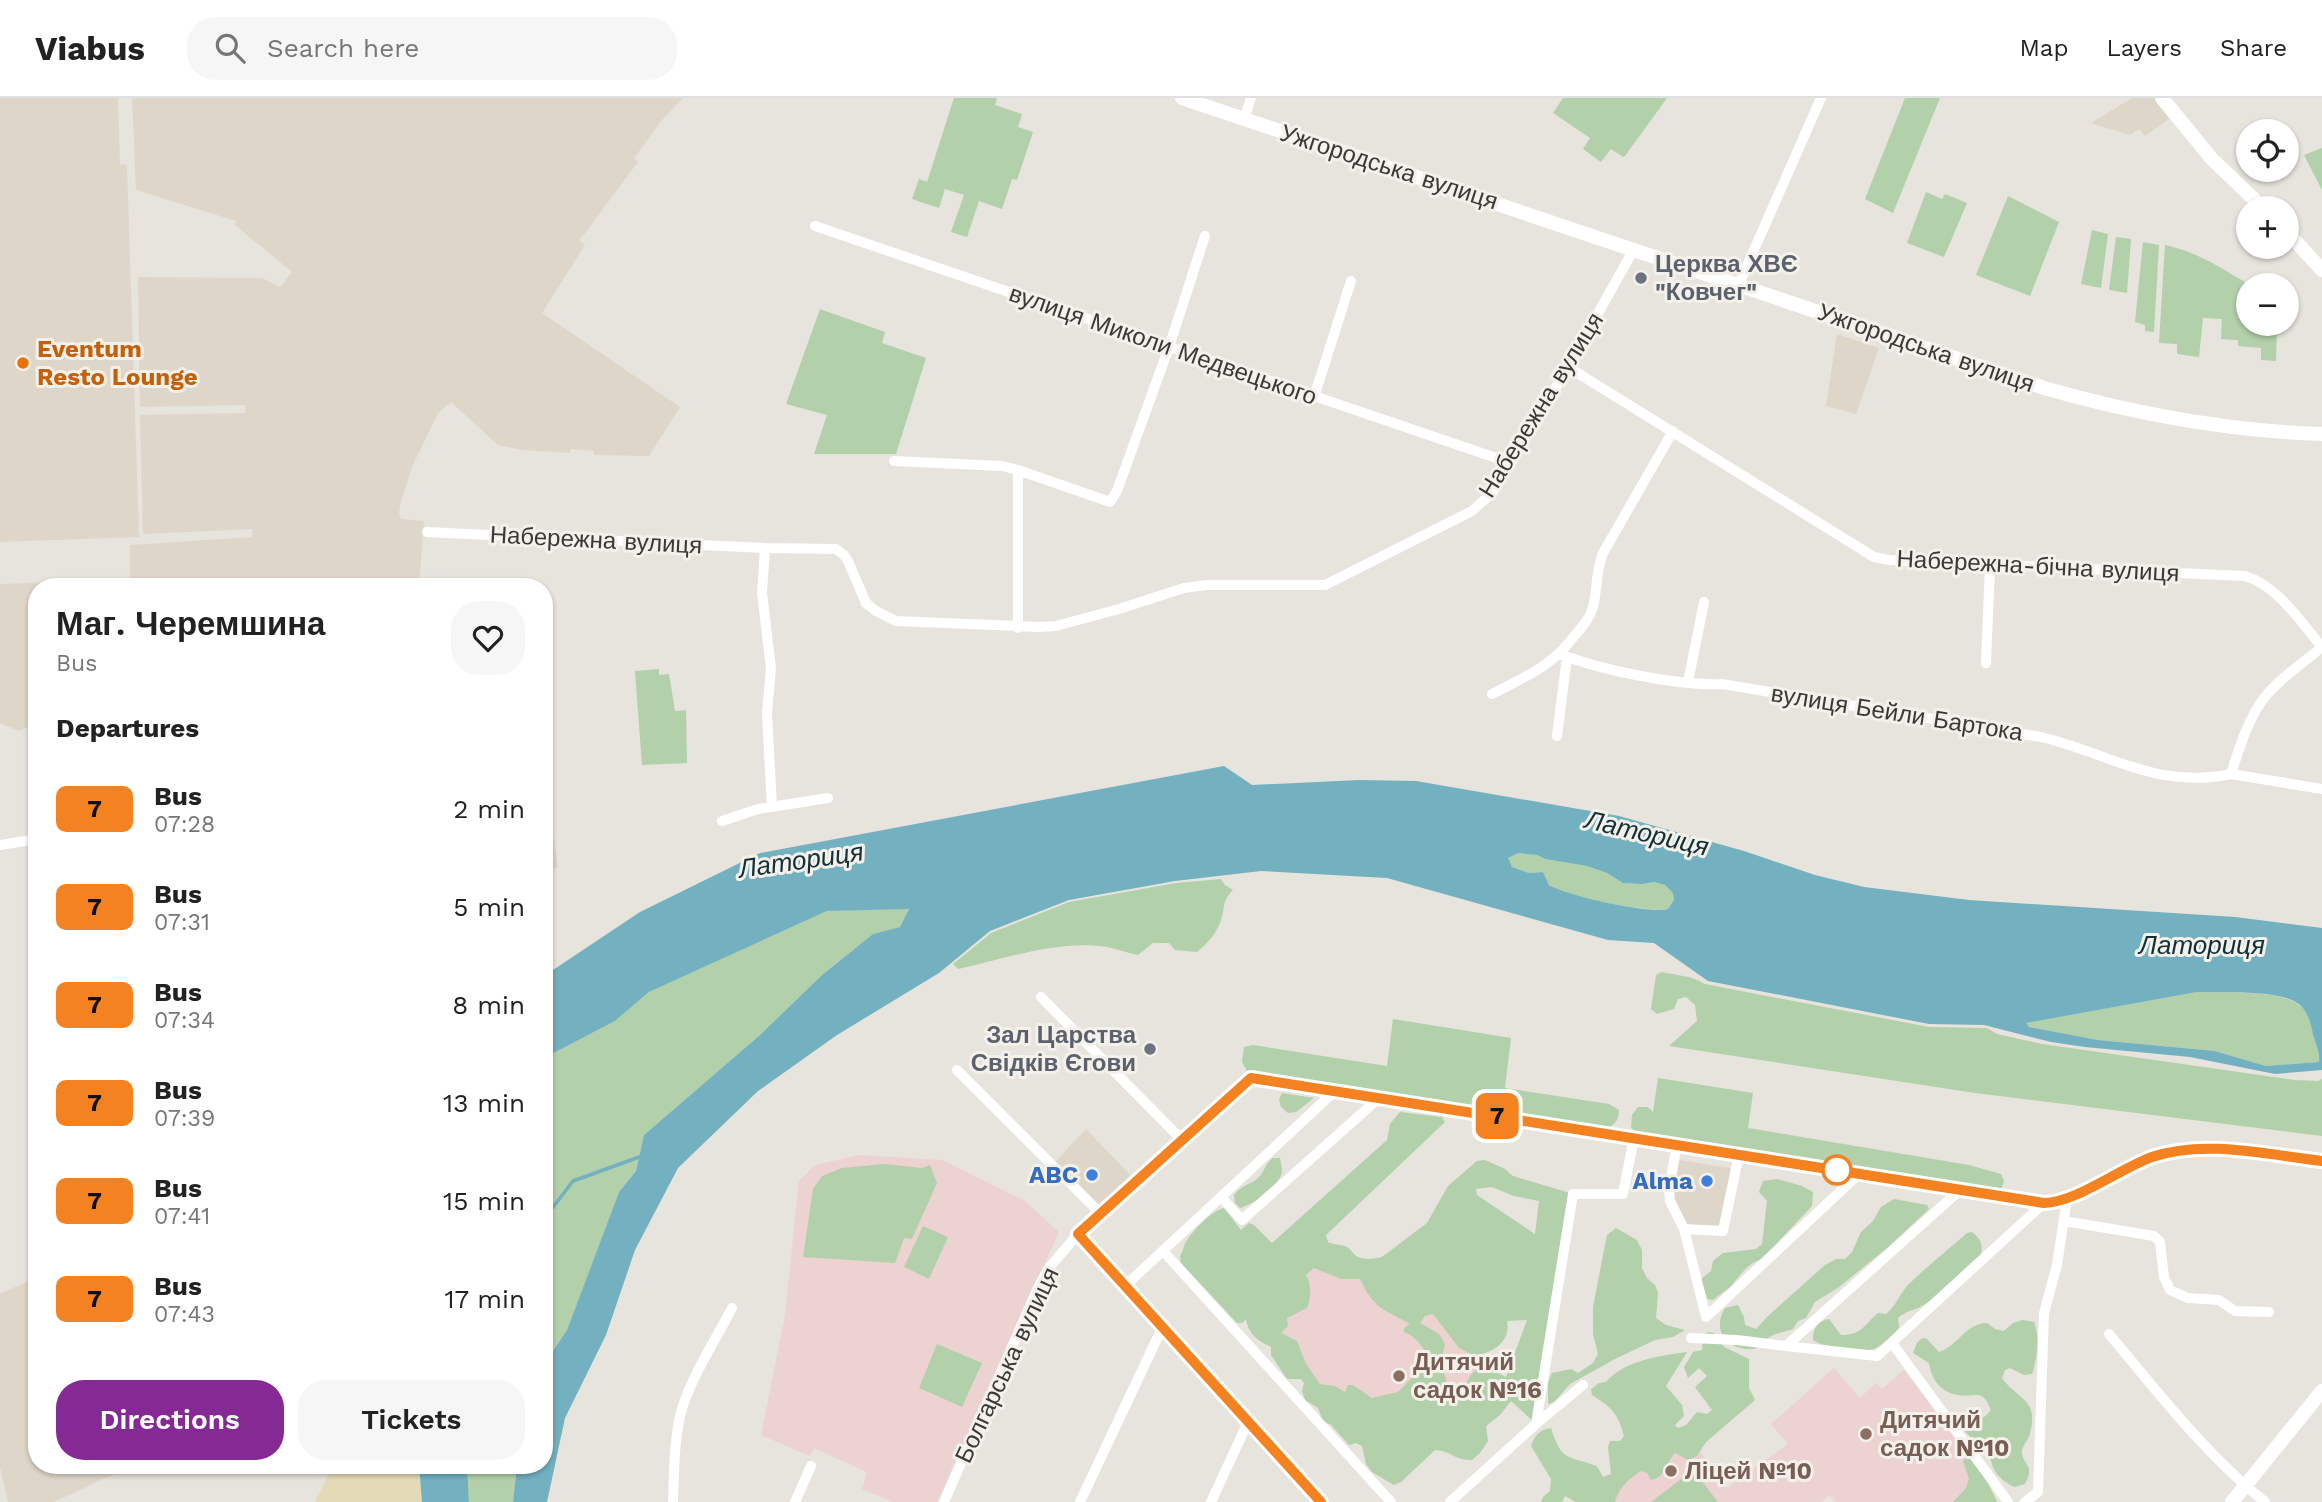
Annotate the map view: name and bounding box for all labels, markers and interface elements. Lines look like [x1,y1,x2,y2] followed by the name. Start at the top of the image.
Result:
[187,17,677,80] search box
[35,29,145,68] text: Viabus
[211,29,249,67] icon: search
[267,33,419,63] text: Search here
[2020,34,2068,62] text: Map
[2106,34,2182,62] text: Layers
[2220,34,2287,62] text: Share
[1277,119,1501,215] street label: Ужгородська вулиця
[2236,119,2299,336] map controls
[2236,119,2299,182] button: locate
[2236,196,2299,259] button: +
[1655,250,1798,306] place label: Церква ХВЄ "Ковчег"
[1633,270,1649,286] marker: Церква ХВЄ "Ковчег"
[2236,273,2299,336] button: −
[1006,279,1320,411] street label: вулиця Миколи Медвецького
[1814,298,2038,398] street label: Ужгородська вулиця
[1473,307,1609,503] street label: Набережна вулиця
[37,335,198,391] place label: Eventum Resto Lounge
[15,355,31,371] marker: Eventum Resto Lounge
[489,520,703,560] street label: Набережна вулиця
[1896,545,2180,587] street label: Набережна-бічна вулиця
[451,601,525,675] button: heart
[56,604,325,643] text: Маг. Черемшина
[56,650,97,677] text: Bus
[1769,679,2026,747] street label: вулиця Бейли Бартока
[56,713,199,743] text: Departures
[154,781,202,811] text: Bus
[453,794,525,824] text: 2 min
[87,795,102,823] text: 7
[1580,804,1712,862] water label: Латориця
[154,811,215,838] text: 07:28
[735,836,865,884] water label: Латориця
[154,879,202,909] text: Bus
[453,892,525,922] text: 5 min
[87,893,102,921] text: 7
[154,909,210,936] text: 07:31
[2137,930,2265,960] water label: Латориця
[154,977,202,1007] text: Bus
[452,990,525,1020] text: 8 min
[87,991,102,1019] text: 7
[154,1007,215,1034] text: 07:34
[971,1021,1137,1077] place label: Зал Царства Свідків Єгови
[1142,1041,1158,1057] marker: Зал Царства Свідків Єгови
[154,1075,202,1105] text: Bus
[443,1088,525,1118] text: 13 min
[87,1089,102,1117] text: 7
[1474,1093,1520,1139] line badge: 7
[1490,1102,1504,1130] text: 7
[154,1105,215,1132] text: 07:39
[1822,1155,1852,1185] unlabelled marker
[1029,1161,1078,1189] place label: ABC
[1084,1167,1100,1183] marker: ABC
[1632,1167,1693,1195] place label: Alma
[154,1173,202,1203] text: Bus
[1699,1173,1715,1189] marker: Alma
[443,1186,525,1216] text: 15 min
[87,1187,102,1215] text: 7
[154,1203,210,1230] text: 07:41
[949,1263,1065,1467] street label: Болгарська вулиця
[154,1271,202,1301] text: Bus
[444,1284,525,1314] text: 17 min
[87,1285,102,1313] text: 7
[154,1301,215,1328] text: 07:43
[1413,1348,1542,1404] place label: Дитячий садок №16
[1391,1368,1407,1384] marker: Дитячий садок №16
[56,1380,284,1460] button: Directions
[298,1380,525,1460] button: Tickets
[1880,1406,2010,1462] place label: Дитячий садок №10
[1858,1426,1874,1442] marker: Дитячий садок №10
[1685,1457,1812,1485] place label: Ліцей №10
[1663,1463,1679,1479] marker: Ліцей №10

